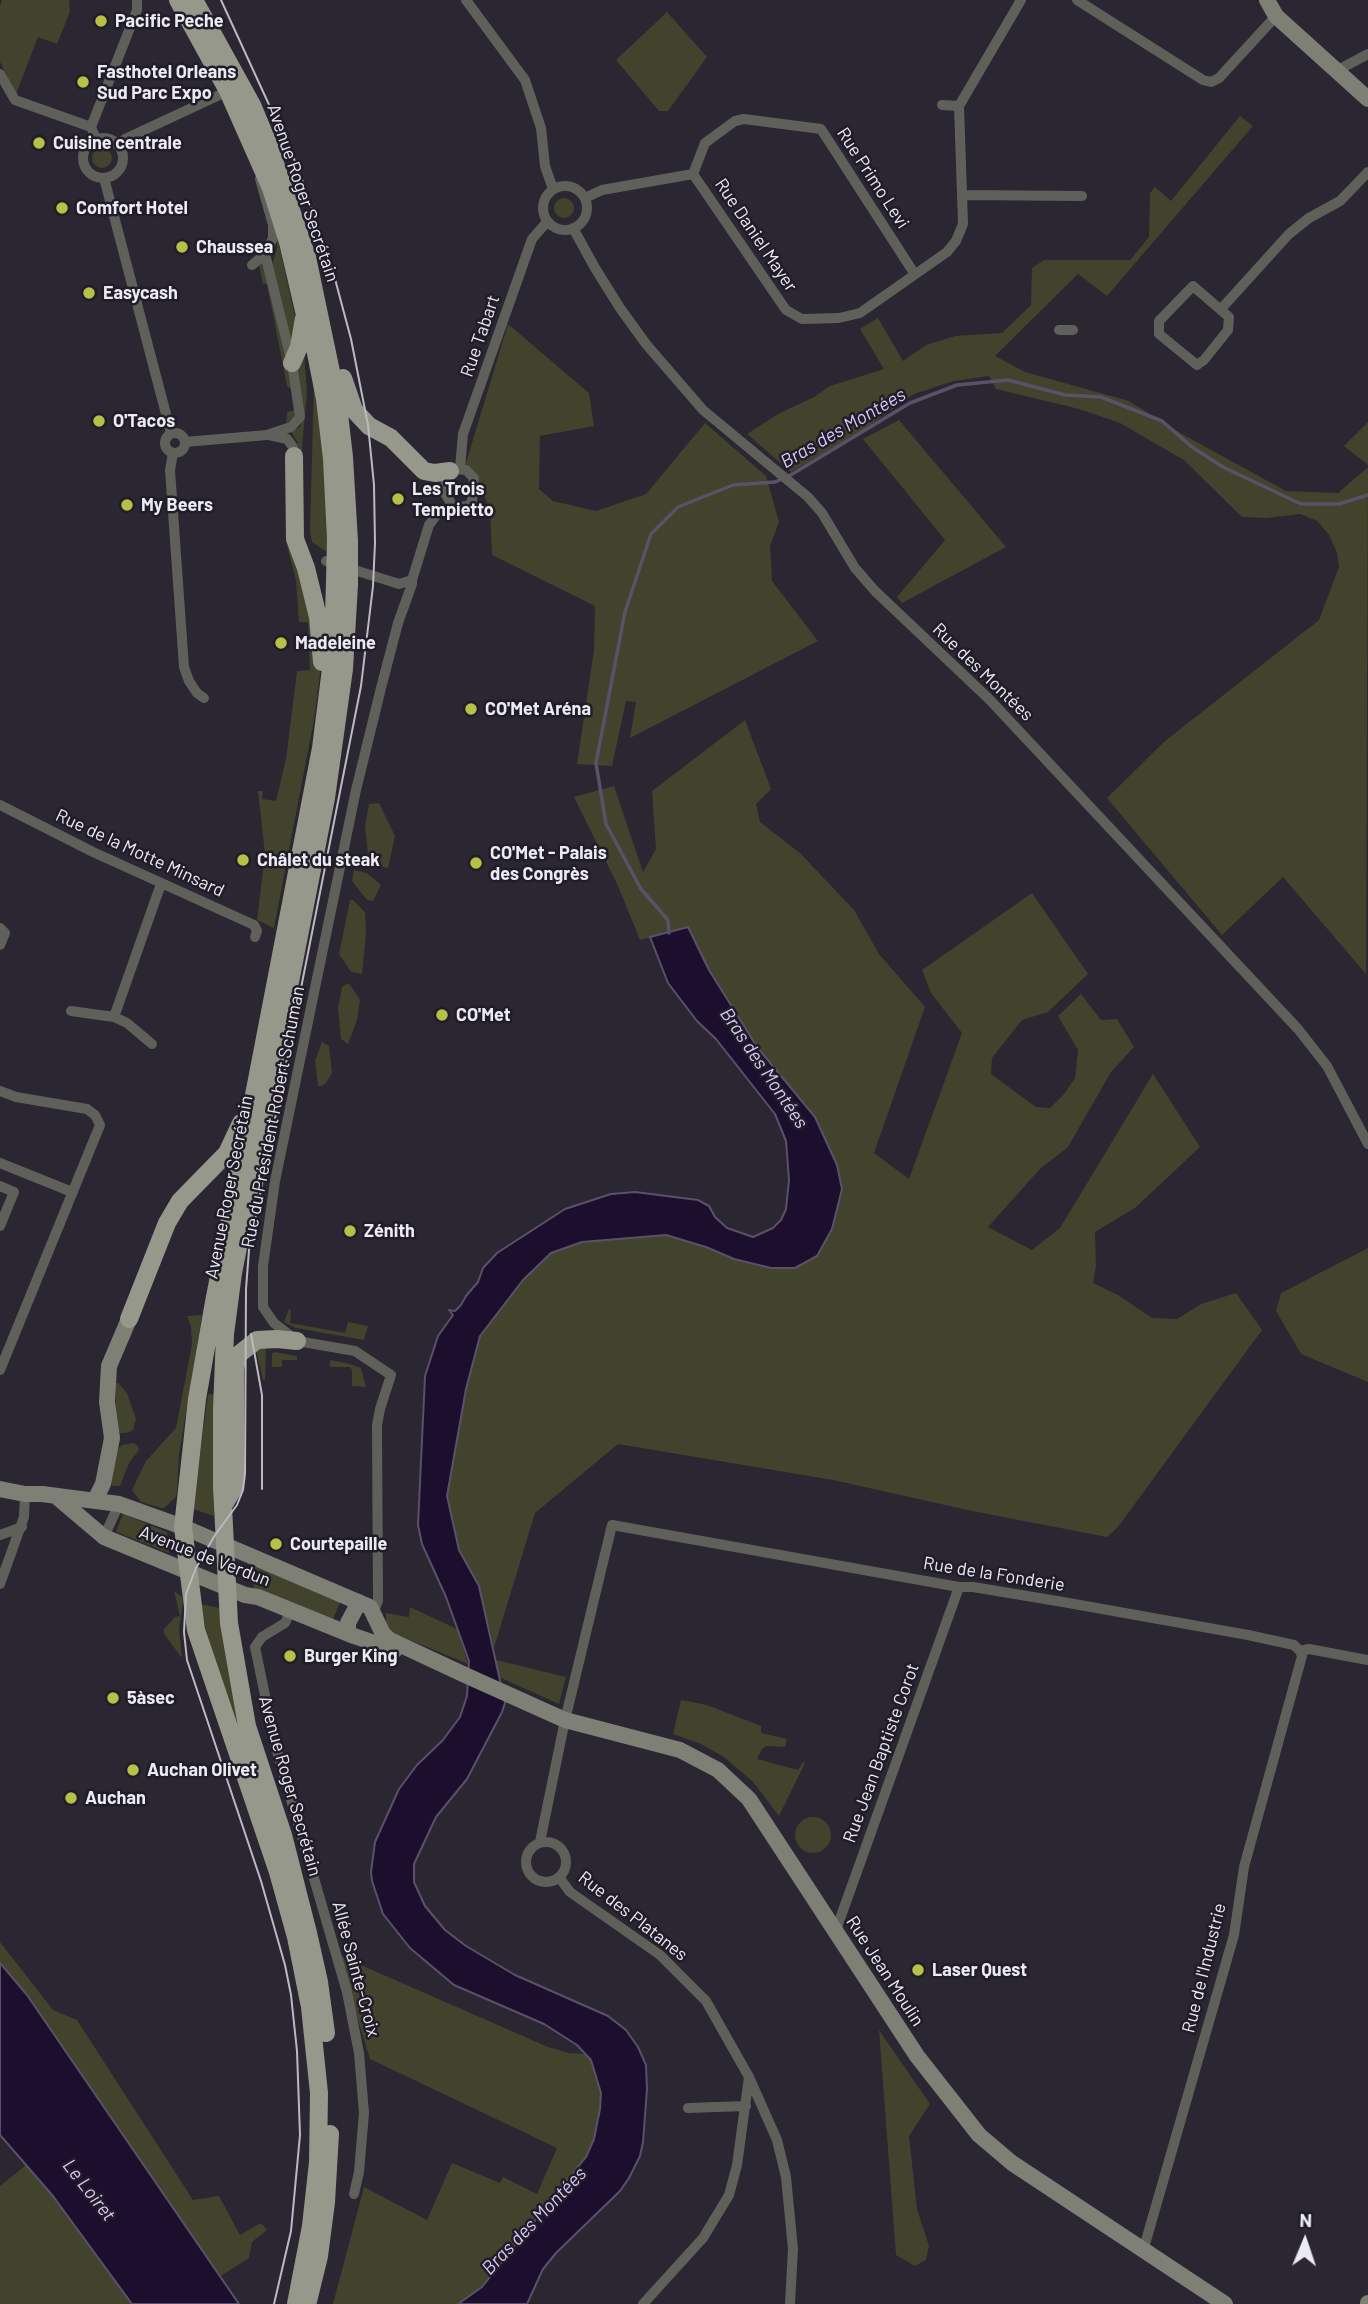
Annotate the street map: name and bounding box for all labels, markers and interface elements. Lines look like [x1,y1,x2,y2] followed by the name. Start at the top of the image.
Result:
[115,10,224,32] place label: Pacific Peche
[93,13,109,29] marker: Pacific Peche
[97,61,236,104] place label: Fasthotel Orleans Sud Parc Expo
[75,74,91,90] marker: Fasthotel Orleans Sud Parc Expo
[262,101,344,285] street label: Avenue Roger Secrétain
[832,123,914,233] street label: Rue Primo Levi
[53,132,182,154] place label: Cuisine centrale
[31,135,47,151] marker: Cuisine centrale
[710,174,802,296] street label: Rue Daniel Mayer
[76,197,188,219] place label: Comfort Hotel
[54,200,70,216] marker: Comfort Hotel
[196,236,273,258] place label: Chaussea
[174,239,190,255] marker: Chaussea
[103,282,178,304] place label: Easycash
[81,285,97,301] marker: Easycash
[456,292,504,380] street label: Rue Tabart
[776,383,910,473] water label: Bras des Montées
[113,410,175,432] place label: O'Tacos
[91,413,107,429] marker: O'Tacos
[412,478,494,520] place label: Les Trois Tempietto
[390,491,406,507] marker: Les Trois Tempietto
[141,494,213,516] place label: My Beers
[119,497,135,513] marker: My Beers
[928,618,1038,726] street label: Rue des Montées
[295,632,376,654] place label: Madeleine
[273,635,289,651] marker: Madeleine
[485,698,591,720] place label: CO'Met Aréna
[463,701,479,717] marker: CO'Met Aréna
[52,804,228,902] street label: Rue de la Motte Minsard
[490,842,607,884] place label: CO'Met - Palais des Congrès
[257,849,380,871] place label: Châlet du steak
[235,852,251,868] marker: Châlet du steak
[468,855,484,871] marker: CO'Met - Palais des Congrès
[237,984,309,1250] street label: Rue du Président Robert Schuman
[715,1003,813,1133] water label: Bras des Montées
[456,1004,510,1026] place label: CO'Met
[434,1007,450,1023] marker: CO'Met
[201,1093,257,1281] street label: Avenue Roger Secrétain
[364,1220,415,1242] place label: Zénith
[342,1223,358,1239] marker: Zénith
[136,1521,274,1591] street label: Avenue de Verdun
[290,1533,387,1555] place label: Courtepaille
[268,1536,284,1552] marker: Courtepaille
[922,1552,1066,1596] street label: Rue de la Fonderie
[304,1645,397,1667] place label: Burger King
[282,1648,298,1664] marker: Burger King
[838,1660,924,1846] street label: Rue Jean Baptiste Corot
[127,1687,175,1709] place label: 5àsec
[105,1690,121,1706] marker: 5àsec
[254,1693,326,1879] street label: Avenue Roger Secrétain
[147,1759,257,1781] place label: Auchan Olivet
[125,1762,141,1778] marker: Auchan Olivet
[85,1787,146,1809] place label: Auchan
[63,1790,79,1806] marker: Auchan
[574,1867,692,1965] street label: Rue des Platanes
[328,1899,384,2039] street label: Allée Sainte-Croix
[1177,1901,1231,2035] street label: Rue de l'Industrie
[841,1912,929,2030] street label: Rue Jean Moulin
[932,1959,1027,1981] place label: Laser Quest
[910,1962,926,1978] marker: Laser Quest
[58,2155,120,2225] water label: Le Loiret
[477,2162,591,2280] water label: Bras des Montées
[1270,2206,1340,2276] north arrow
[1299,2208,1312,2231] text: N

